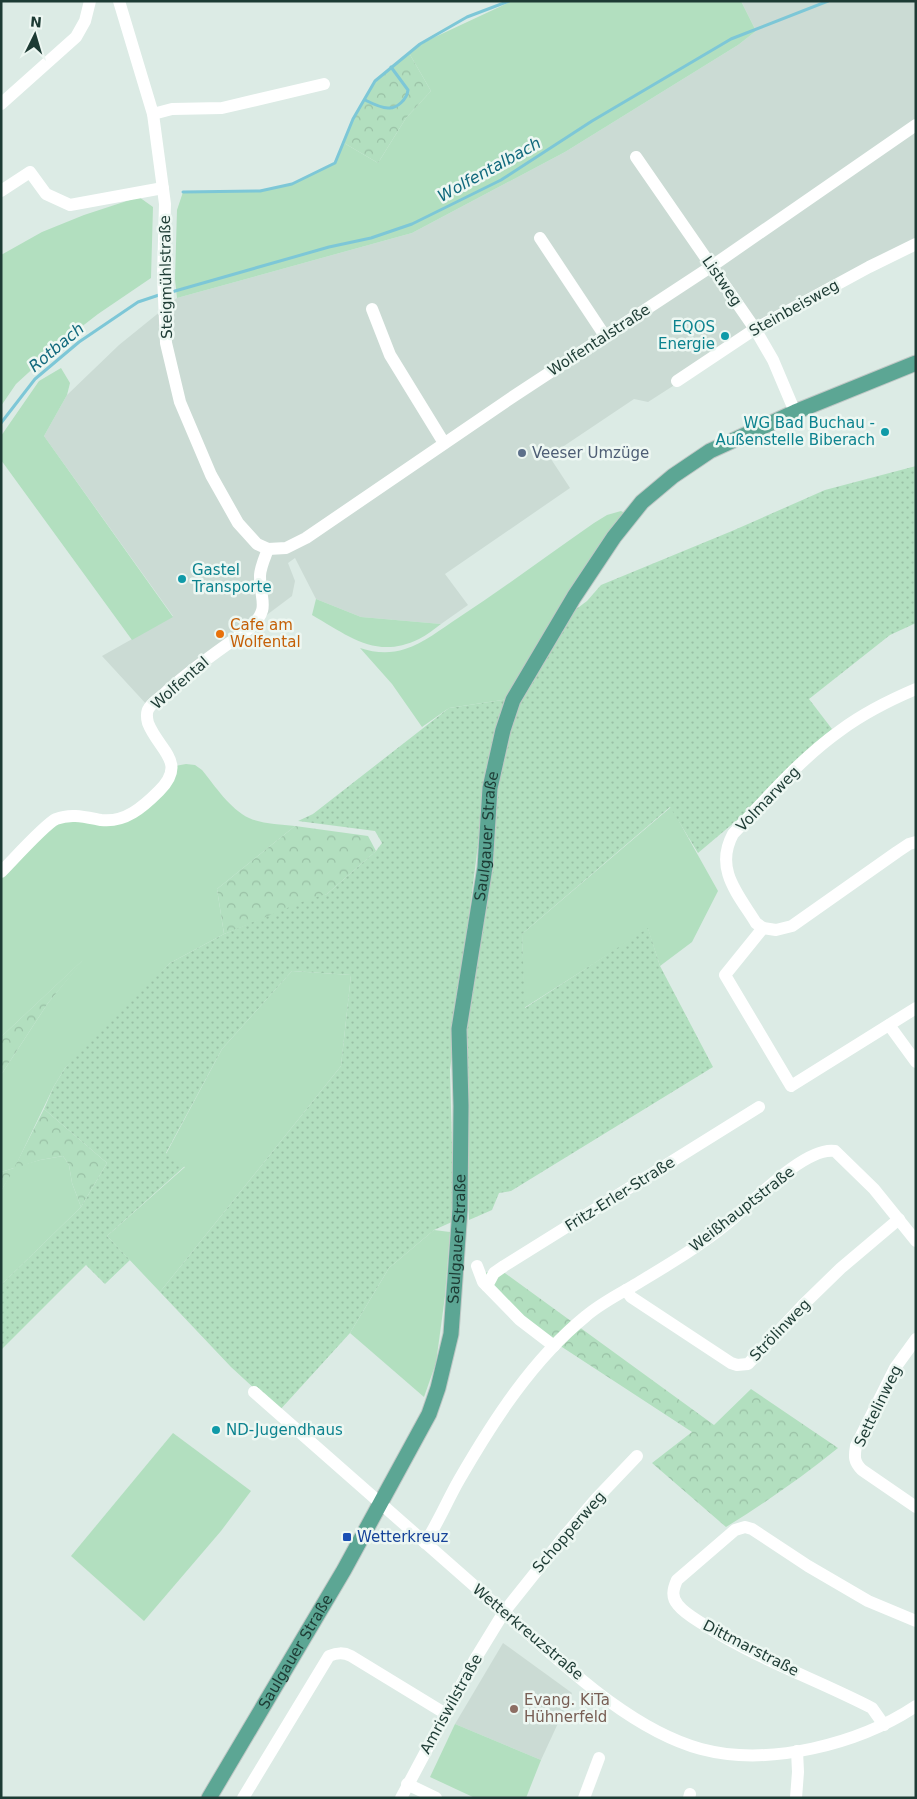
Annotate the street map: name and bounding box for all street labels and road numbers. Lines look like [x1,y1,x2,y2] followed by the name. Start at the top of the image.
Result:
[156,215,176,339] street label: Steigmühlstraße
[698,252,746,310] street label: Listweg
[746,276,842,340] street label: Steinbeisweg
[544,300,654,380] street label: Wolfentalstraße
[147,653,213,713] street label: Wolfental
[733,763,803,835] street label: Volmarweg
[471,770,502,902] street label: Saulgauer Straße
[562,1153,678,1235] street label: Fritz-Erler-Straße
[686,1162,798,1256] street label: Weißhauptstraße
[444,1174,469,1305] street label: Saulgauer Straße
[746,1295,814,1365] street label: Strölinweg
[850,1362,906,1450] street label: Settelinweg
[529,1488,609,1576] street label: Schopperweg
[469,1580,587,1684] street label: Wetterkreuzstraße
[255,1591,337,1712] street label: Saulgauer Straße
[700,1616,802,1680] street label: Dittmarstraße
[416,1651,486,1757] street label: Amriswilstraße

